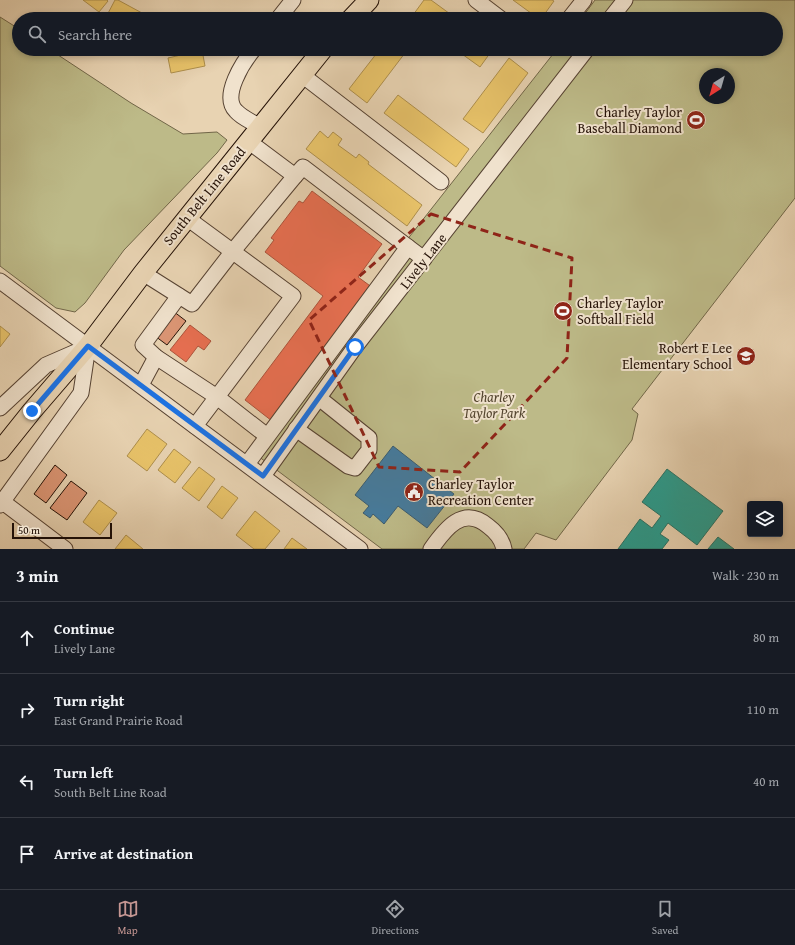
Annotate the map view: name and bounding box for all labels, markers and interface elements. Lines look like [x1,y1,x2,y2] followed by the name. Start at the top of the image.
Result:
[12,12,783,56] search box
[26,23,48,45] icon: search
[58,24,132,45] text: Search here
[699,68,735,104] north arrow
[578,102,683,138] place label: Charley Taylor Baseball Diamond
[685,109,707,131] sports icon: Charley Taylor Baseball Diamond
[158,142,250,249] street label: South Belt Line Road
[395,229,451,293] street label: Lively Lane
[577,293,663,329] place label: Charley Taylor Softball Field
[552,300,574,322] sports icon: Charley Taylor Softball Field
[346,338,364,356] route start
[622,338,732,374] place label: Robert E Lee Elementary School
[735,345,757,367] school or university icon: Robert E Lee Elementary School
[463,387,526,423] park label: Charley Taylor Park
[23,402,41,420] route end
[428,474,534,510] place label: Charley Taylor Recreation Center
[403,481,425,503] public building icon: Charley Taylor Recreation Center
[747,501,783,537] map controls
[747,501,783,537] button: layers
[12,521,112,540] scale bar
[18,522,40,538] text: 50 m
[16,563,58,588] text: 3 min
[712,566,779,585] text: Walk · 230 m
[54,618,115,639] text: Continue
[16,627,38,649] icon: ahead
[753,628,779,647] text: 80 m
[54,639,115,658] text: Lively Lane
[54,690,125,711] text: Turn right
[16,699,38,721] icon: right
[747,700,779,719] text: 110 m
[54,711,183,730] text: East Grand Prairie Road
[54,762,113,783] text: Turn left
[16,771,38,793] icon: left
[753,772,779,791] text: 40 m
[54,783,167,802] text: South Belt Line Road
[16,843,38,865] icon: arrive
[54,843,193,864] text: Arrive at destination
[117,898,139,938] tab: Map
[372,898,419,938] tab: Directions
[652,898,678,938] tab: Saved

